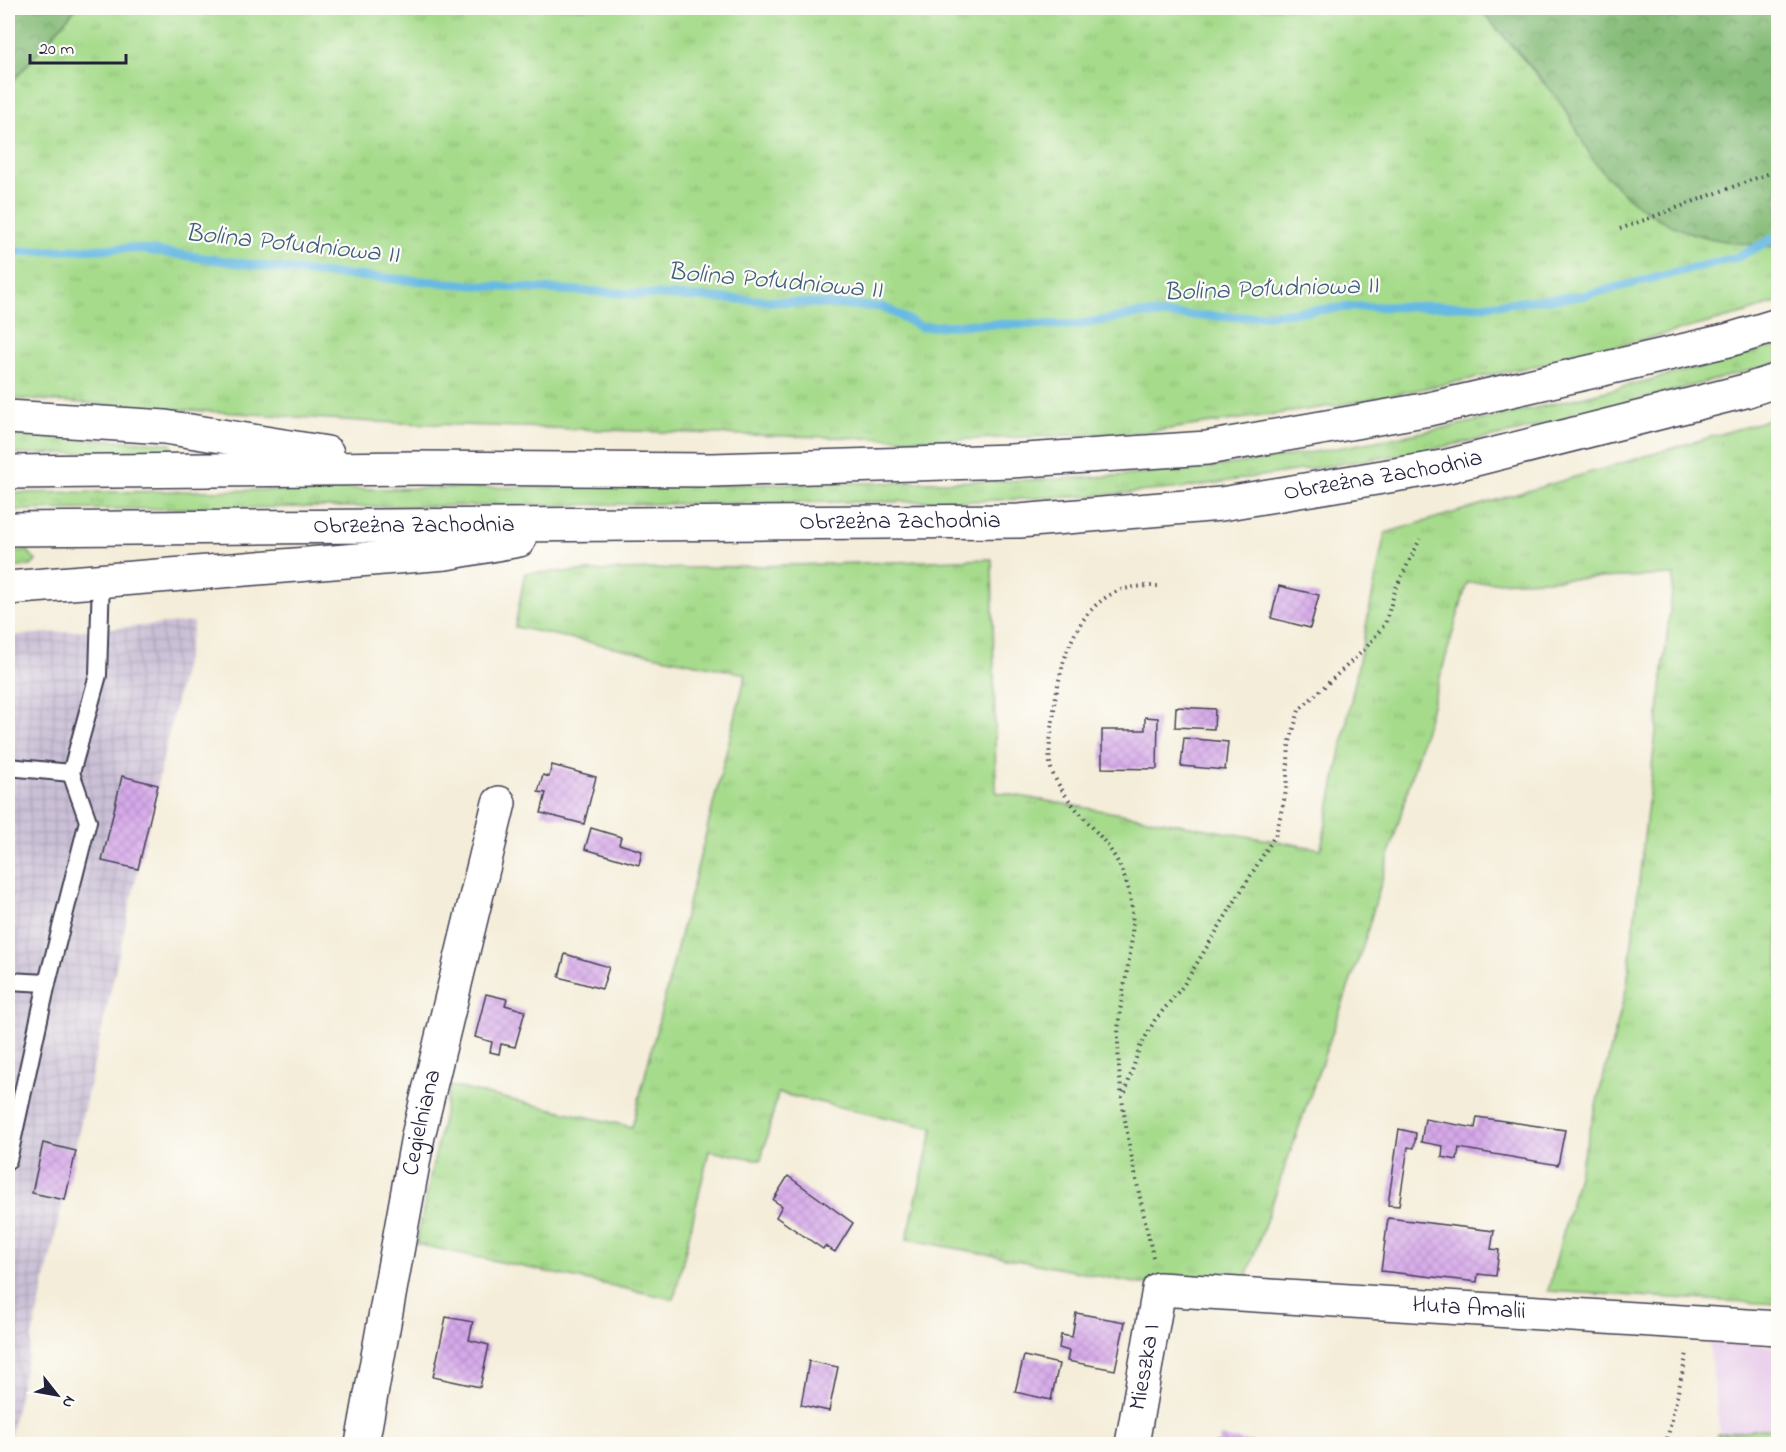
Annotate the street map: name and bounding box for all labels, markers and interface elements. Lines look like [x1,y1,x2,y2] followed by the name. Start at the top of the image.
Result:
[30,27,126,65] scale bar
[39,37,74,63] text: 20 m
[183,215,402,275] water label: Bolina Południowa II
[666,254,885,310] water label: Bolina Południowa II
[1163,267,1380,313] water label: Bolina Południowa II
[1281,441,1486,511] street label: Obrzeżna Zachodnia
[799,504,1001,540] street label: Obrzeżna Zachodnia
[313,507,515,544] street label: Obrzeżna Zachodnia
[394,1066,451,1178] street label: Cegielniana
[1411,1287,1527,1330] street label: Huta Amalii
[1121,1321,1170,1413] street label: Mieszka I
[27,1365,87,1425] north arrow
[55,1391,81,1413] text: N

